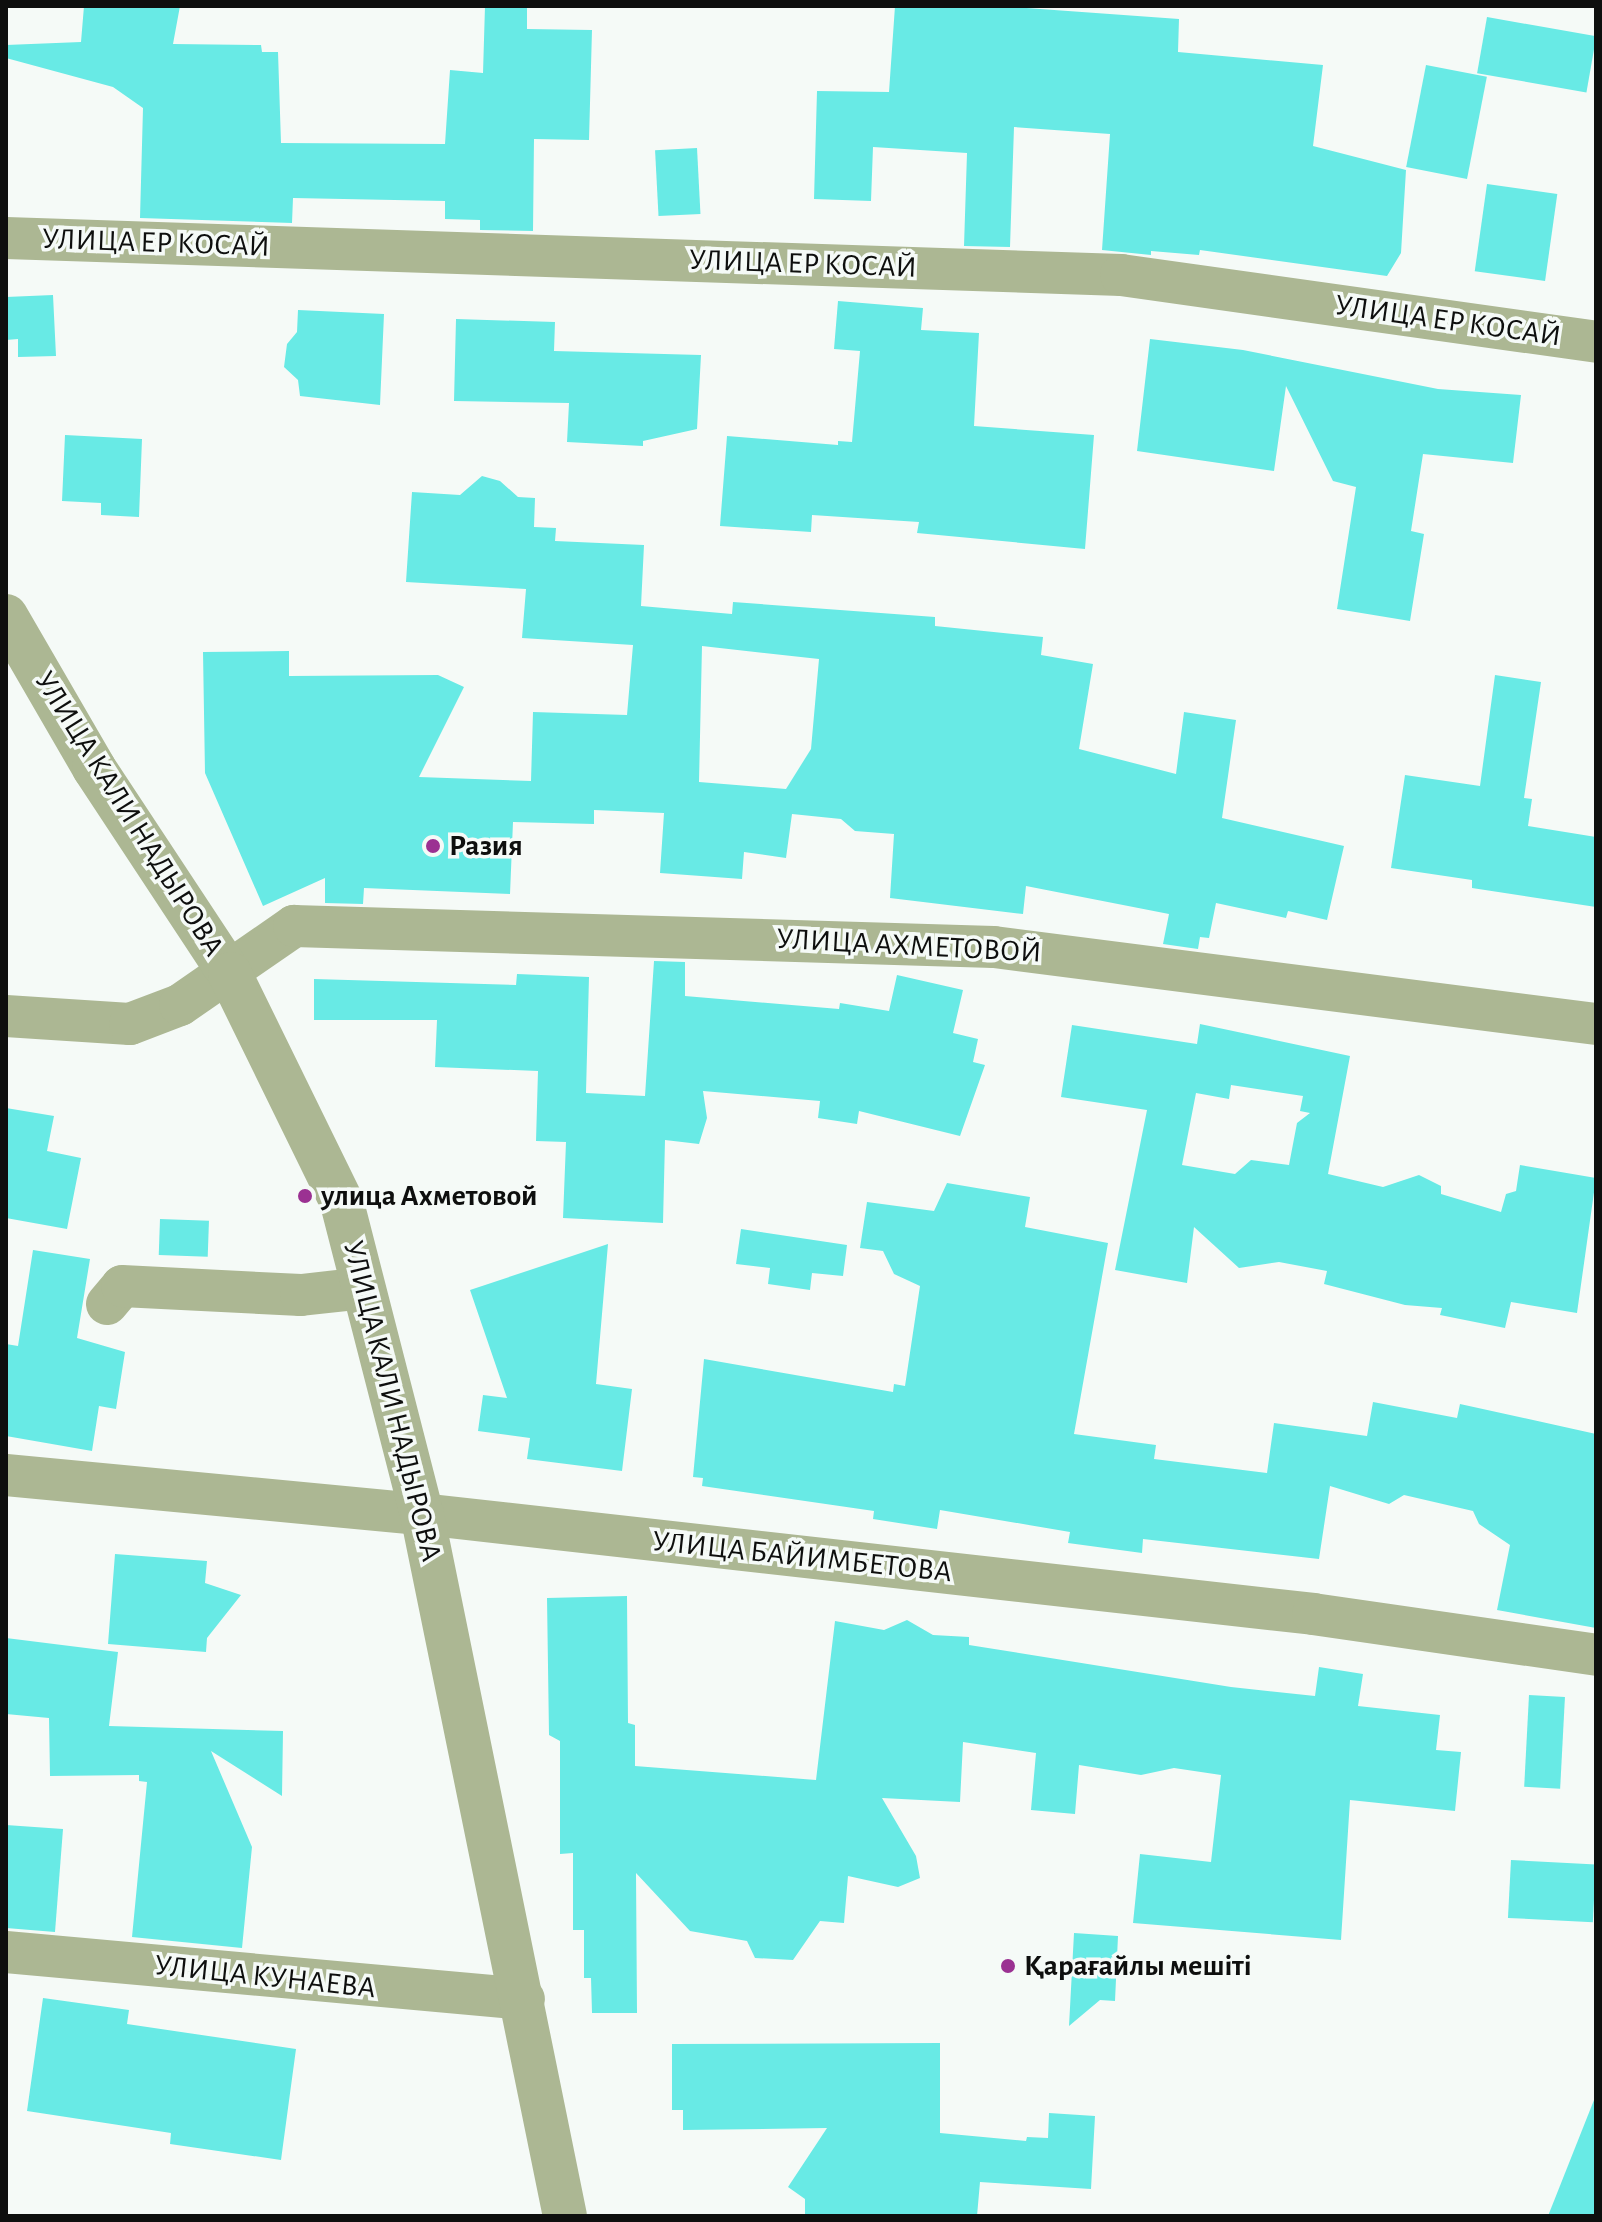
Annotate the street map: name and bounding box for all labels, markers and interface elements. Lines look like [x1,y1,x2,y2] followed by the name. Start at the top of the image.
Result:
[41,221,271,265] street label: УЛИЦА ЕР КОСАЙ
[688,242,918,286] street label: УЛИЦА ЕР КОСАЙ
[1333,287,1563,355] street label: УЛИЦА ЕР КОСАЙ
[27,665,231,963] street label: УЛИЦА КАЛИ НАДЫРОВА
[449,828,523,864] place label: Разия
[424,837,442,855] marker: Разия
[776,921,1042,971] street label: УЛИЦА АХМЕТОВОЙ
[321,1178,538,1214] place label: улица Ахметовой
[296,1187,314,1205] marker: улица Ахметовой
[335,1237,449,1565] street label: УЛИЦА КАЛИ НАДЫРОВА
[650,1523,954,1591] street label: УЛИЦА БАЙИМБЕТОВА
[153,1947,377,2007] street label: УЛИЦА КУНАЕВА
[1024,1948,1252,1984] place label: Қарағайлы мешіті
[999,1957,1017,1975] marker: Қарағайлы мешіті

